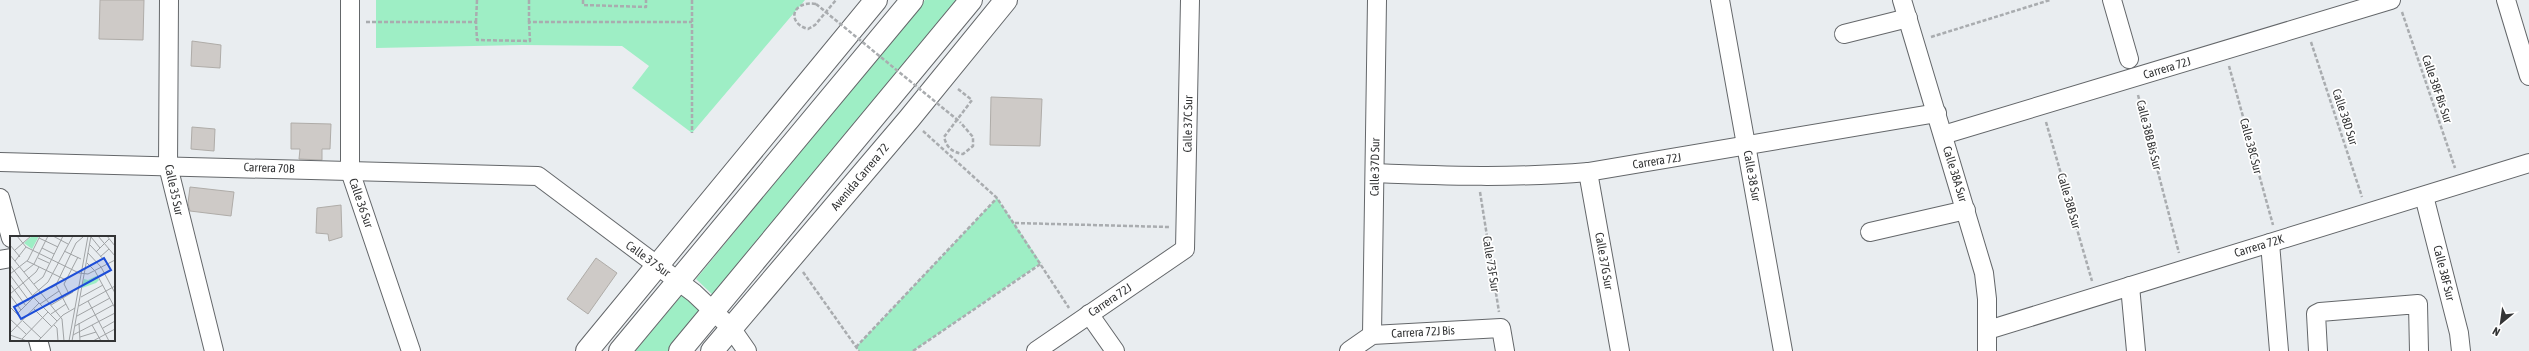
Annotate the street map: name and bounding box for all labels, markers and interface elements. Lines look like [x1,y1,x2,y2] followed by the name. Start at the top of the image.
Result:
[2419,53,2455,125] street label: Calle 38F Bis Sur
[2141,54,2193,82] street label: Carrera 72J
[2329,87,2361,147] street label: Calle 38D Sur
[1181,95,1196,153] street label: Calle 37C Sur
[2134,99,2165,172] street label: Calle 38B Bis Sur
[2237,117,2265,176] street label: Calle 38C Sur
[1367,137,1383,196] street label: Calle 37D Sur
[828,141,892,213] street label: Avenida Carrera 72
[1940,144,1970,204] street label: Calle 38A Sur
[1741,149,1763,203] street label: Calle 38 Sur
[1632,150,1682,172] street label: Carrera 72J
[243,160,295,176] street label: Carrera 70B
[162,163,186,217] street label: Calle 35 Sur
[2054,172,2084,231] street label: Calle 38B Sur
[346,176,376,230] street label: Calle 36 Sur
[1592,231,1616,291] street label: Calle 37G Sur
[2232,232,2286,260] street label: Carrera 72K
[1480,235,1502,293] street label: Calle 73F Sur
[10,236,115,341] inset map
[623,238,673,280] street label: Calle 37 Sur
[2430,244,2458,303] street label: Calle 38F Sur
[1086,280,1134,320] street label: Carrera 72J
[2481,303,2521,343] north arrow
[1391,323,1455,341] street label: Carrera 72J Bis
[2490,325,2502,339] text: N

